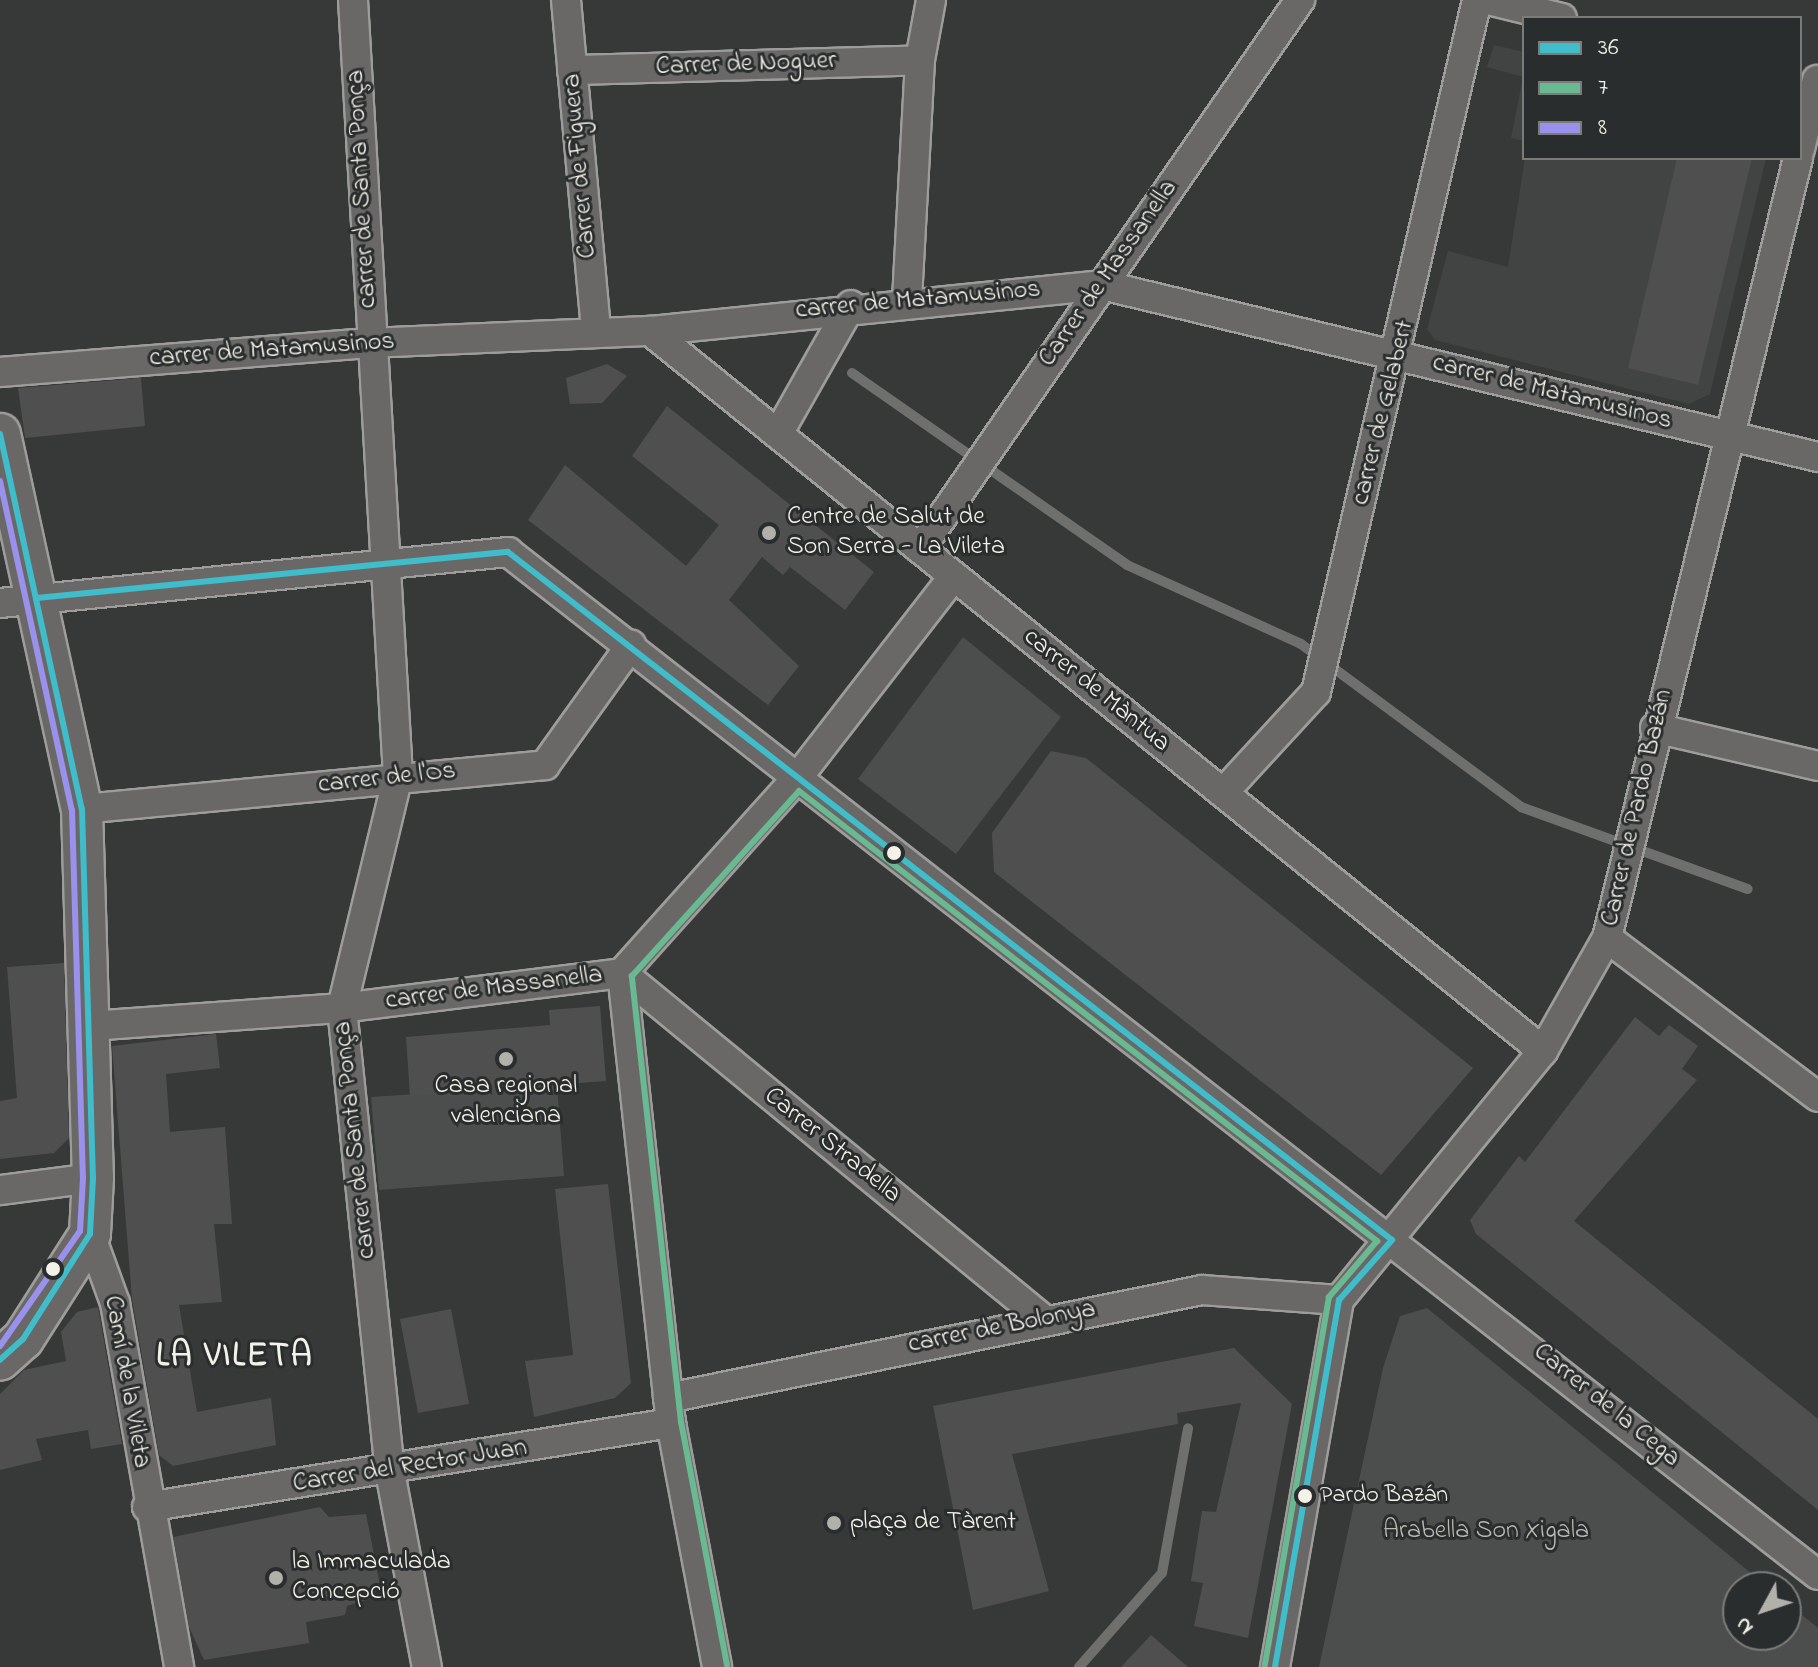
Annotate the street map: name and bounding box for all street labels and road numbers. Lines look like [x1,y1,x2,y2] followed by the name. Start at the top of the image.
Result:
[655,46,837,84] street label: Carrer de Noguer
[341,69,385,309] street label: carrer de Santa Ponça
[557,72,605,260] street label: Carrer de Figuera
[1033,175,1185,373] street label: Carrer de Massanella
[794,275,1042,327] street label: carrer de Matamusinos
[1346,317,1422,509] street label: carrer de Gelabert
[148,327,396,375] street label: carrer de Matamusinos
[1429,348,1675,438] street label: carrer de Matamusinos
[1016,622,1176,760] street label: carrer de Màntua
[1596,687,1680,929] street label: Carrer de Pardo Bazán
[317,756,457,802] street label: carrer de l'Os
[384,960,604,1018] street label: carrer de Massanella
[328,1020,384,1260] street label: carrer de Santa Ponça
[757,1081,907,1211] street label: Carrer Stradella
[96,1293,156,1471] street label: Camí de la Vileta
[906,1295,1098,1361] street label: carrer de Bolonya
[1526,1337,1686,1475] street label: Carrer de la Cega
[291,1433,529,1501] street label: Carrer del Rector Juan

